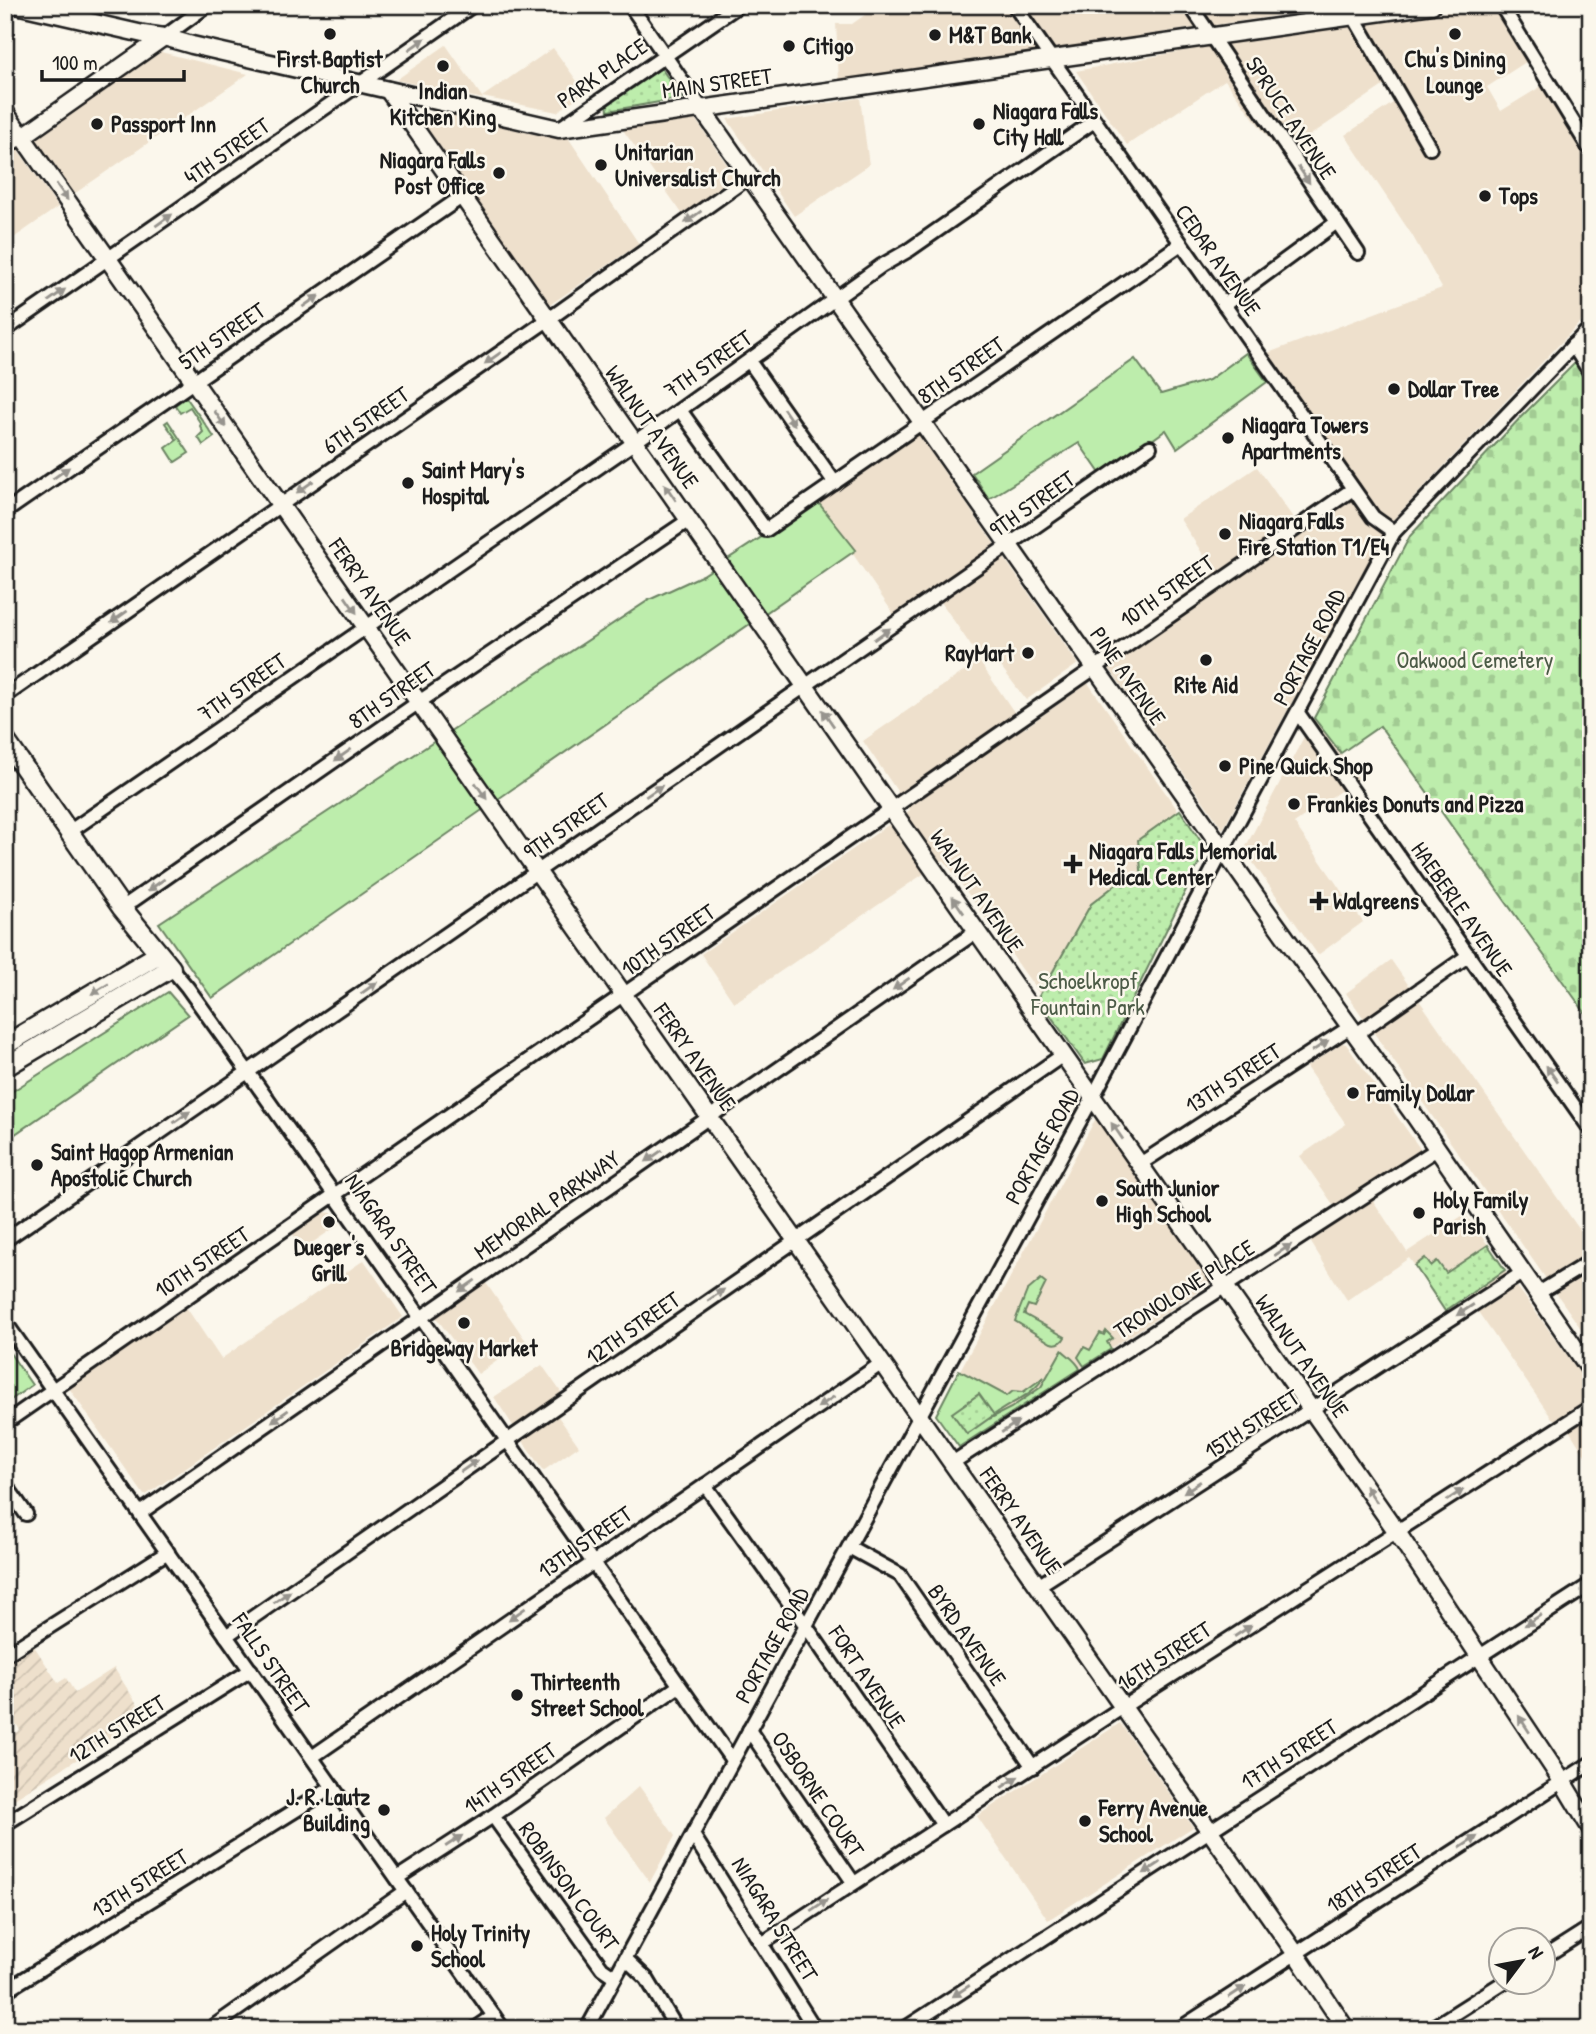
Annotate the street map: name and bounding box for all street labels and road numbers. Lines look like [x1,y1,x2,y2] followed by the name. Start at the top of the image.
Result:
[550,30,653,115] street label: PARK PLACE
[1239,50,1344,185] street label: SPRUCE AVENUE
[660,59,774,106] street label: MAIN STREET
[178,110,276,191] street label: 4TH STREET
[1168,198,1268,322] street label: CEDAR AVENUE
[172,294,272,377] street label: 5TH STREET
[657,322,758,405] street label: 7TH STREET
[911,328,1011,411] street label: 8TH STREET
[598,359,706,495] street label: WALNUT AVENUE
[316,378,415,461] street label: 6TH STREET
[983,463,1081,544] street label: 9TH STREET
[321,531,419,652] street label: FERRY AVENUE
[1113,547,1220,634] street label: 10TH STREET
[1265,583,1352,711] street label: PORTAGE ROAD
[1083,620,1174,731] street label: PINE AVENUE
[191,645,292,728] street label: 7TH STREET
[342,653,442,736] street label: 8TH STREET
[517,785,615,866] street label: 9TH STREET
[923,823,1031,959] street label: WALNUT AVENUE
[1404,835,1520,982] street label: HAEBERLE AVENUE
[614,896,721,983] street label: 10TH STREET
[646,996,744,1117] street label: FERRY AVENUE
[1179,1035,1287,1120] street label: 13TH STREET
[997,1082,1086,1209] street label: PORTAGE ROAD
[468,1143,626,1266] street label: MEMORIAL PARKWAY
[338,1167,445,1301] street label: NIAGARA STREET
[148,1218,255,1305] street label: 10TH STREET
[1107,1232,1260,1346] street label: TRONOLONE PLACE
[579,1284,686,1371] street label: 12TH STREET
[1248,1288,1356,1424] street label: WALNUT AVENUE
[1198,1381,1306,1466] street label: 15TH STREET
[972,1460,1070,1581] street label: FERRY AVENUE
[531,1498,638,1585] street label: 13TH STREET
[921,1578,1014,1692] street label: BYRD AVENUE
[727,1581,816,1708] street label: PORTAGE ROAD
[225,1606,317,1719] street label: FALLS STREET
[1110,1613,1217,1698] street label: 16TH STREET
[821,1619,913,1734] street label: FORT AVENUE
[62,1686,171,1771] street label: 12TH STREET
[1234,1711,1343,1796] street label: 17TH STREET
[765,1725,872,1863] street label: OSBORNE COURT
[457,1734,562,1821] street label: 14TH STREET
[512,1815,627,1957] street label: ROBINSON COURT
[1320,1835,1428,1920] street label: 18TH STREET
[86,1841,194,1924] street label: 13TH STREET
[725,1851,826,1987] street label: NIAGARA STREET

